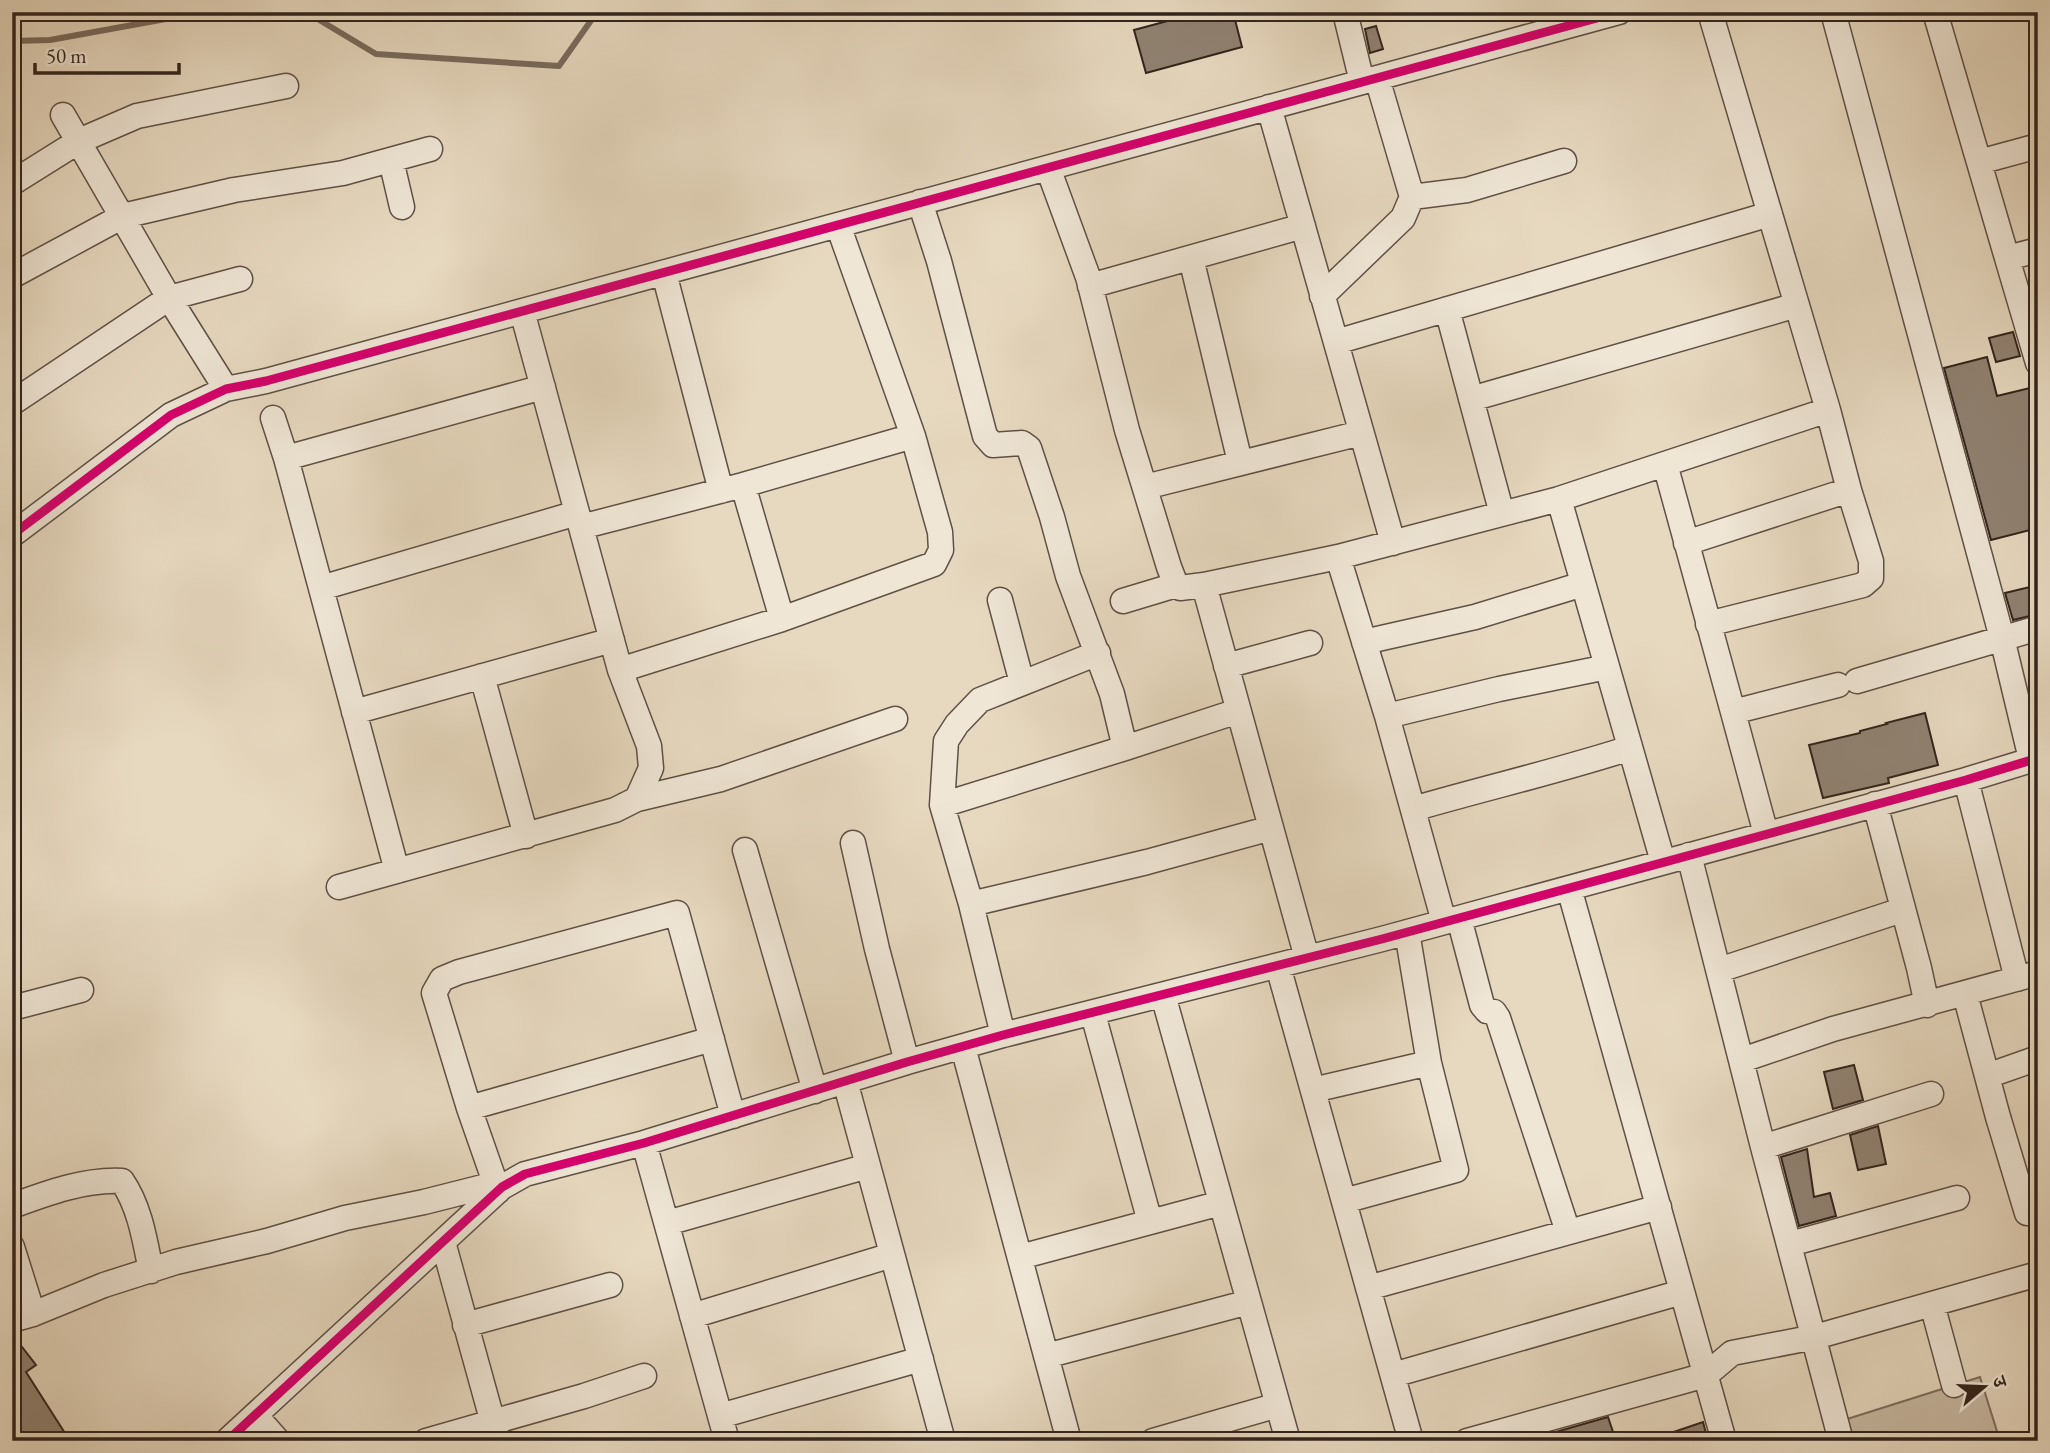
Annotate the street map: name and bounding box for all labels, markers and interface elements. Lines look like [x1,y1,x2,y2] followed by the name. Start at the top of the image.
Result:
[35,32,178,76] scale bar
[46,42,87,69] text: 50 m
[1948,1352,2018,1422] north arrow
[1986,1371,2013,1392] text: उ

